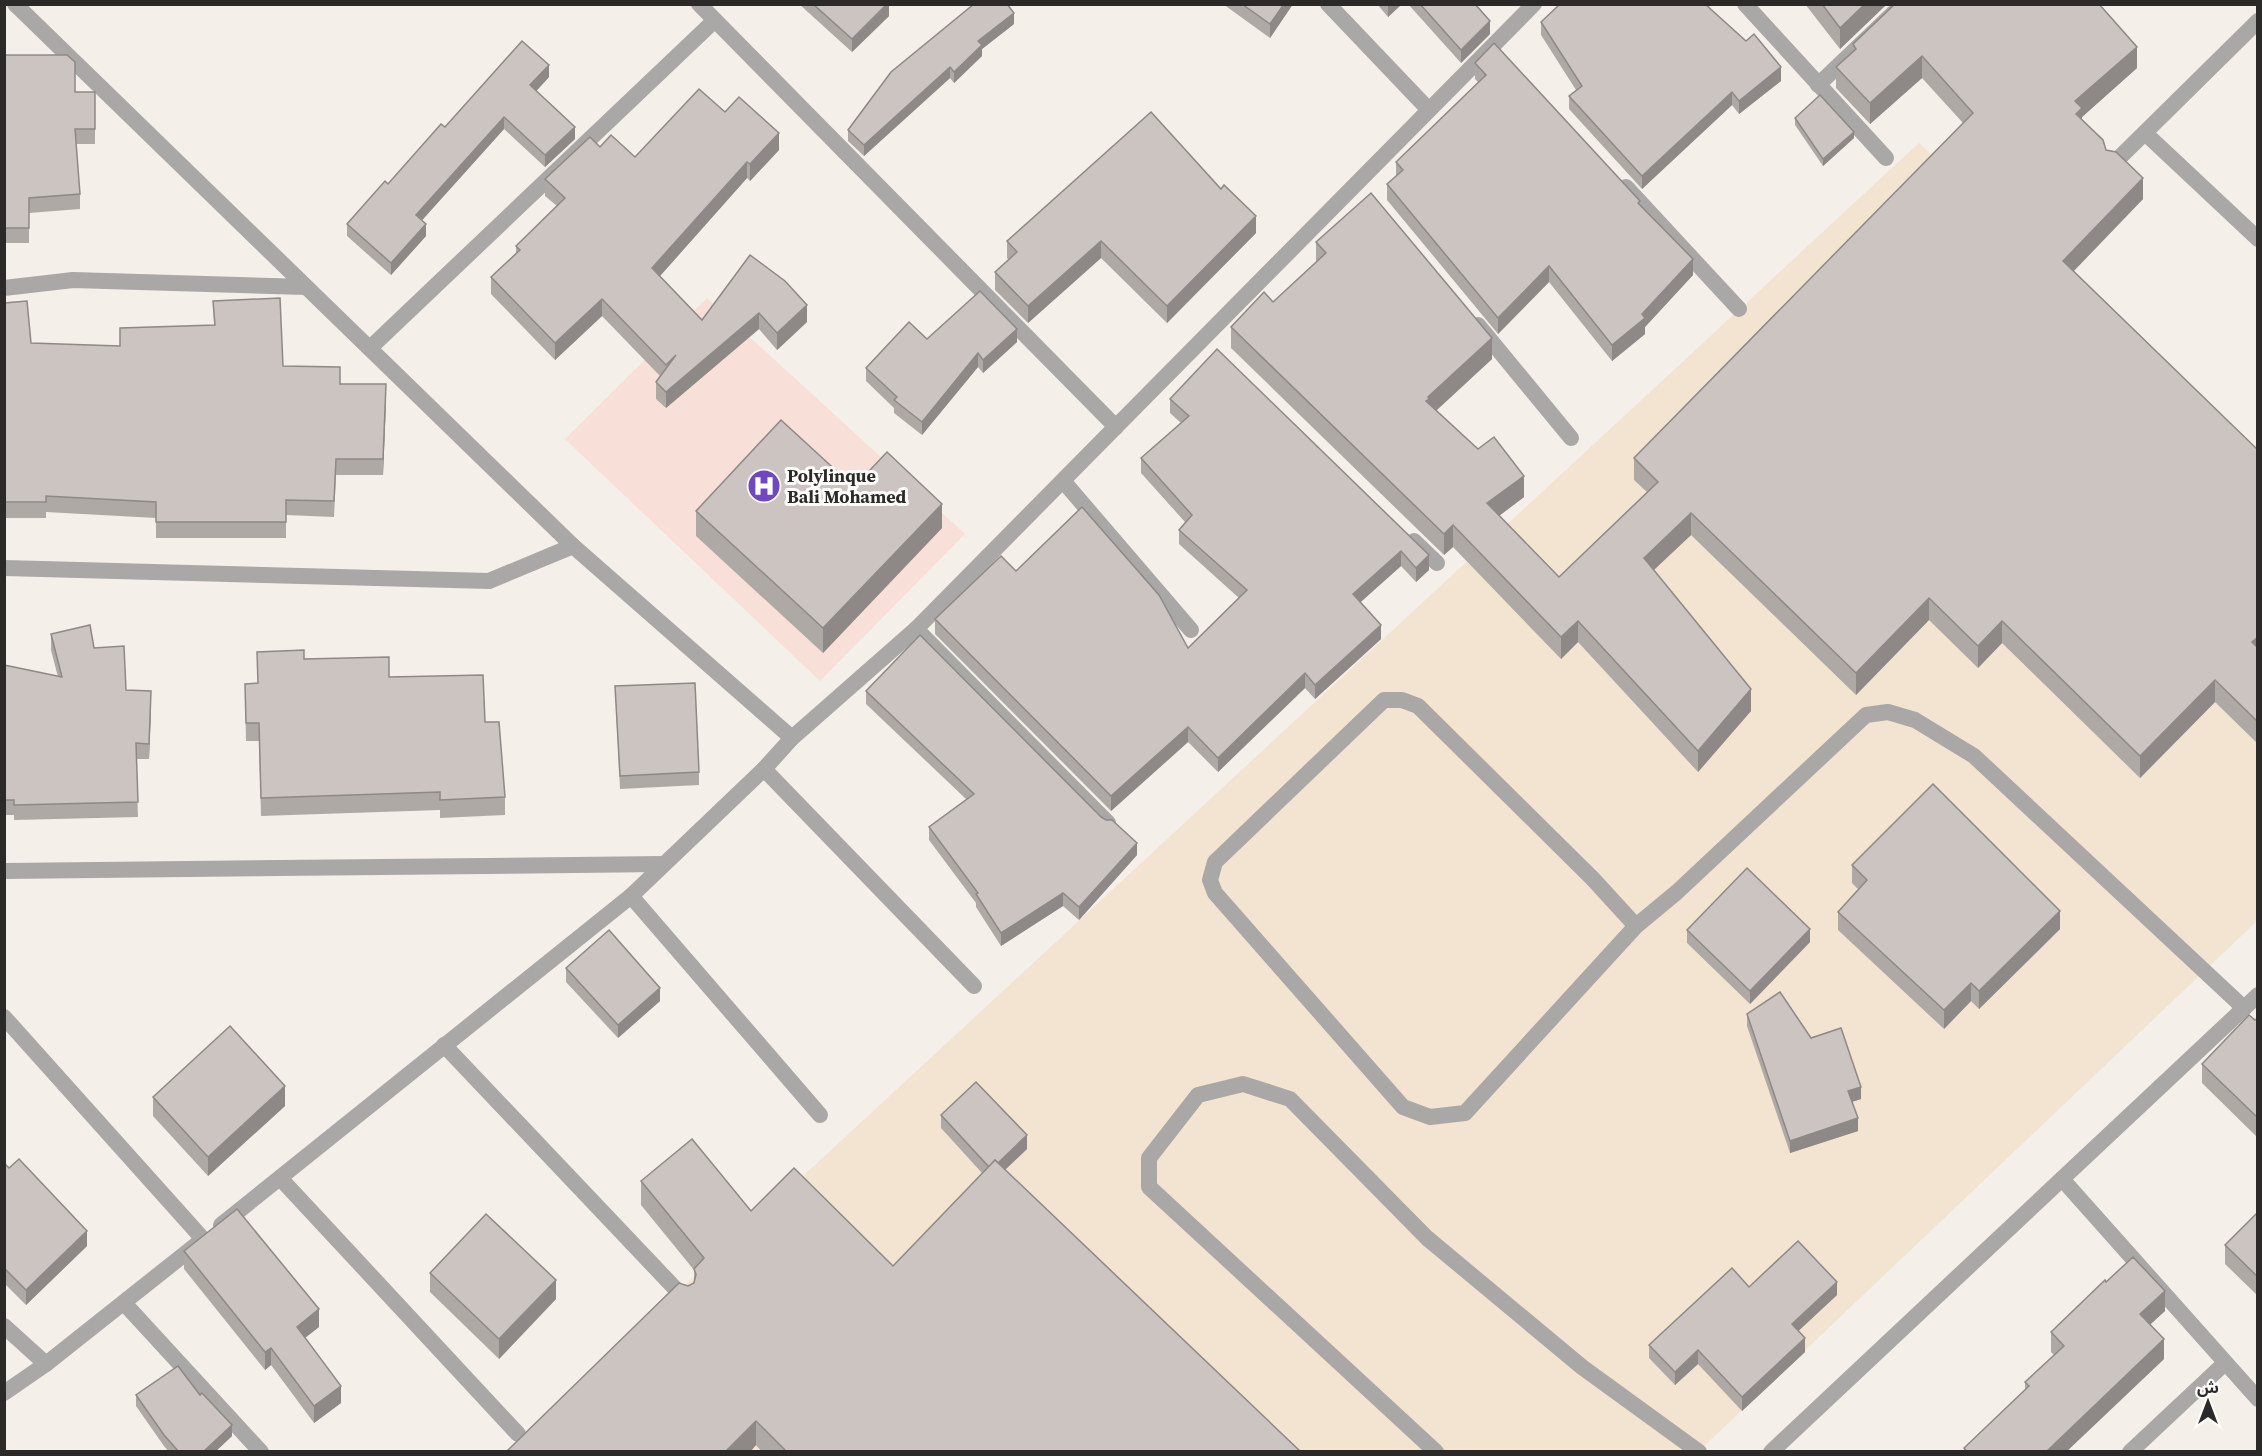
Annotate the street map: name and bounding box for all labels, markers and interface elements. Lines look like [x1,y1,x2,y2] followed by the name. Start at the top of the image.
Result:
[787,463,907,509] place label: Polylinque Bali Mohamed
[746,468,782,504] hospital icon: Polylinque Bali Mohamed
[2178,1372,2238,1432] north arrow
[2197,1376,2219,1398] text: ش

